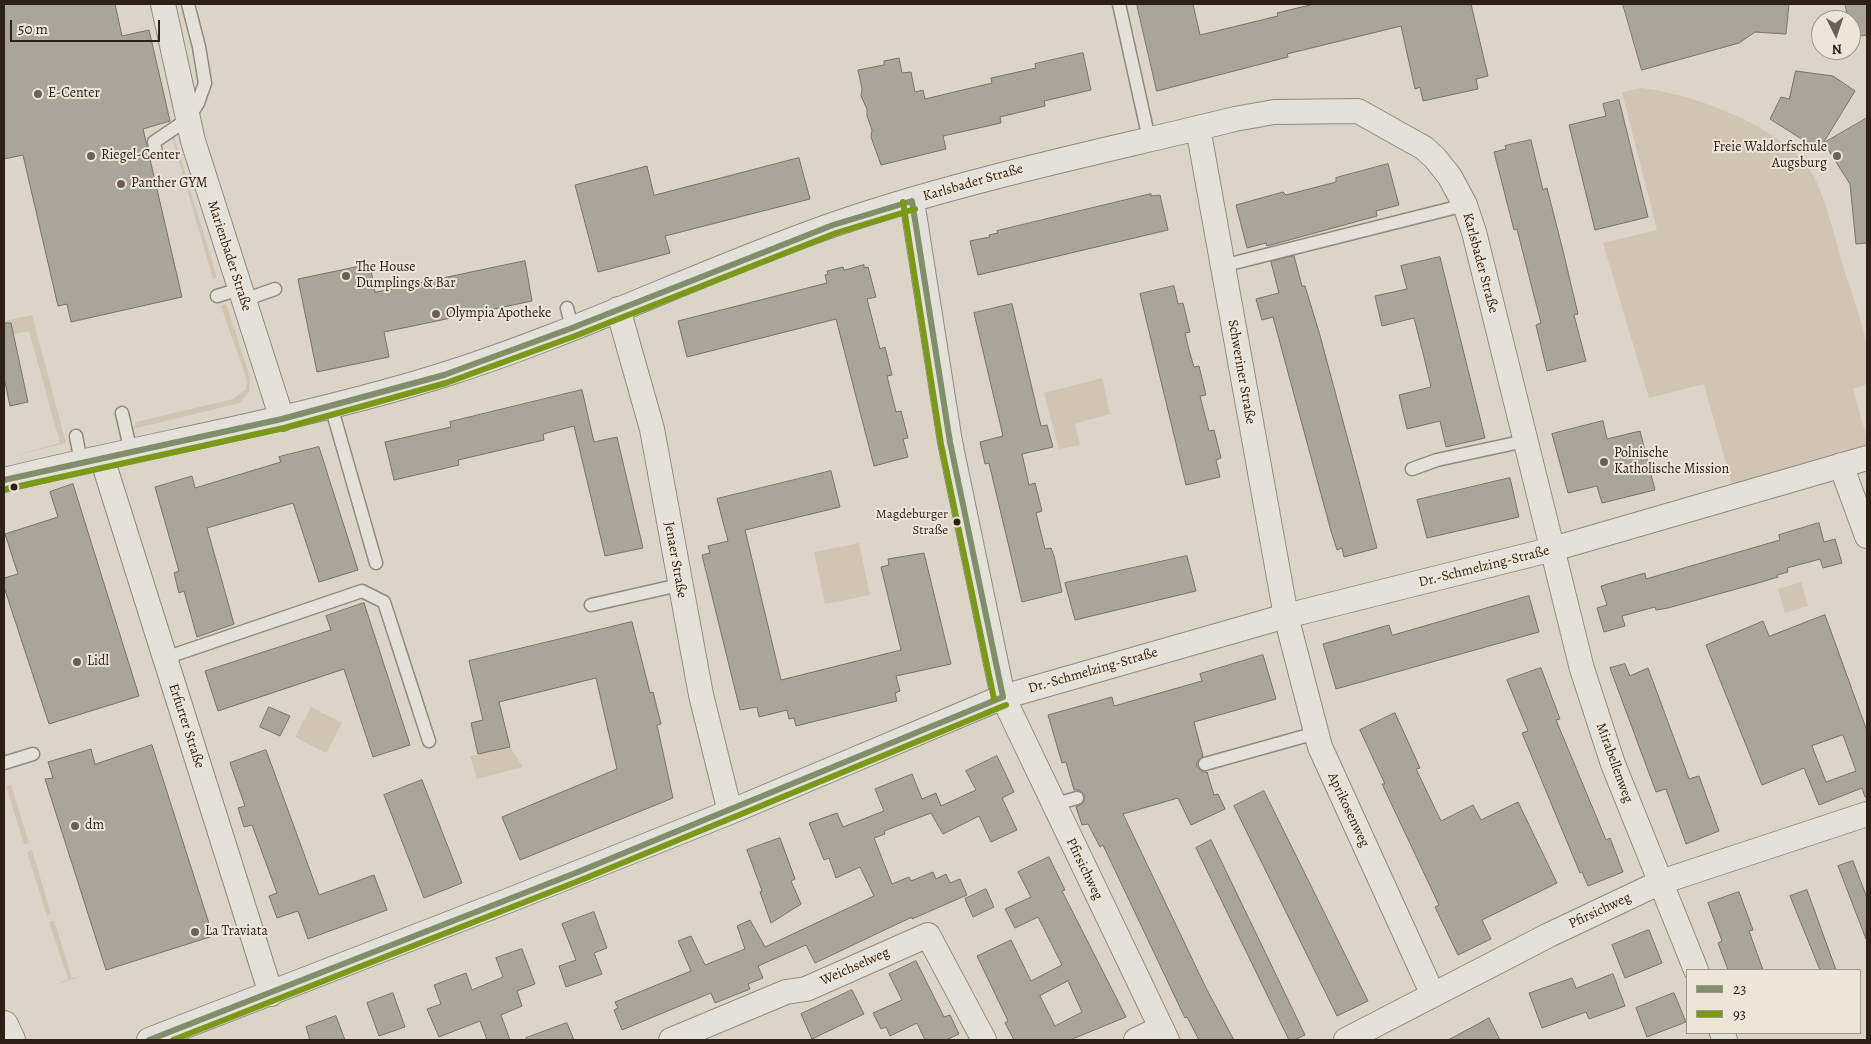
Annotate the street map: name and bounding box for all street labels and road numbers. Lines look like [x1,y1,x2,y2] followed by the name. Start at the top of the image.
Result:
[921,161,1025,205] street label: Karlsbader Straße
[203,199,255,313] street label: Marienbader Straße
[1458,211,1502,315] street label: Karlsbader Straße
[1224,318,1258,426] street label: Schweriner Straße
[660,521,690,599] street label: Jenaer Straße
[1417,543,1551,591] street label: Dr.-Schmelzing-Straße
[1026,644,1160,698] street label: Dr.-Schmelzing-Straße
[164,681,208,771] street label: Erfurter Straße
[1592,721,1636,805] street label: Mirabellenweg
[1323,770,1373,850] street label: Aprikosenweg
[1062,835,1106,903] street label: Pfirsichweg
[1566,889,1634,933] street label: Pfirsichweg
[818,944,892,990] street label: Weichselweg

